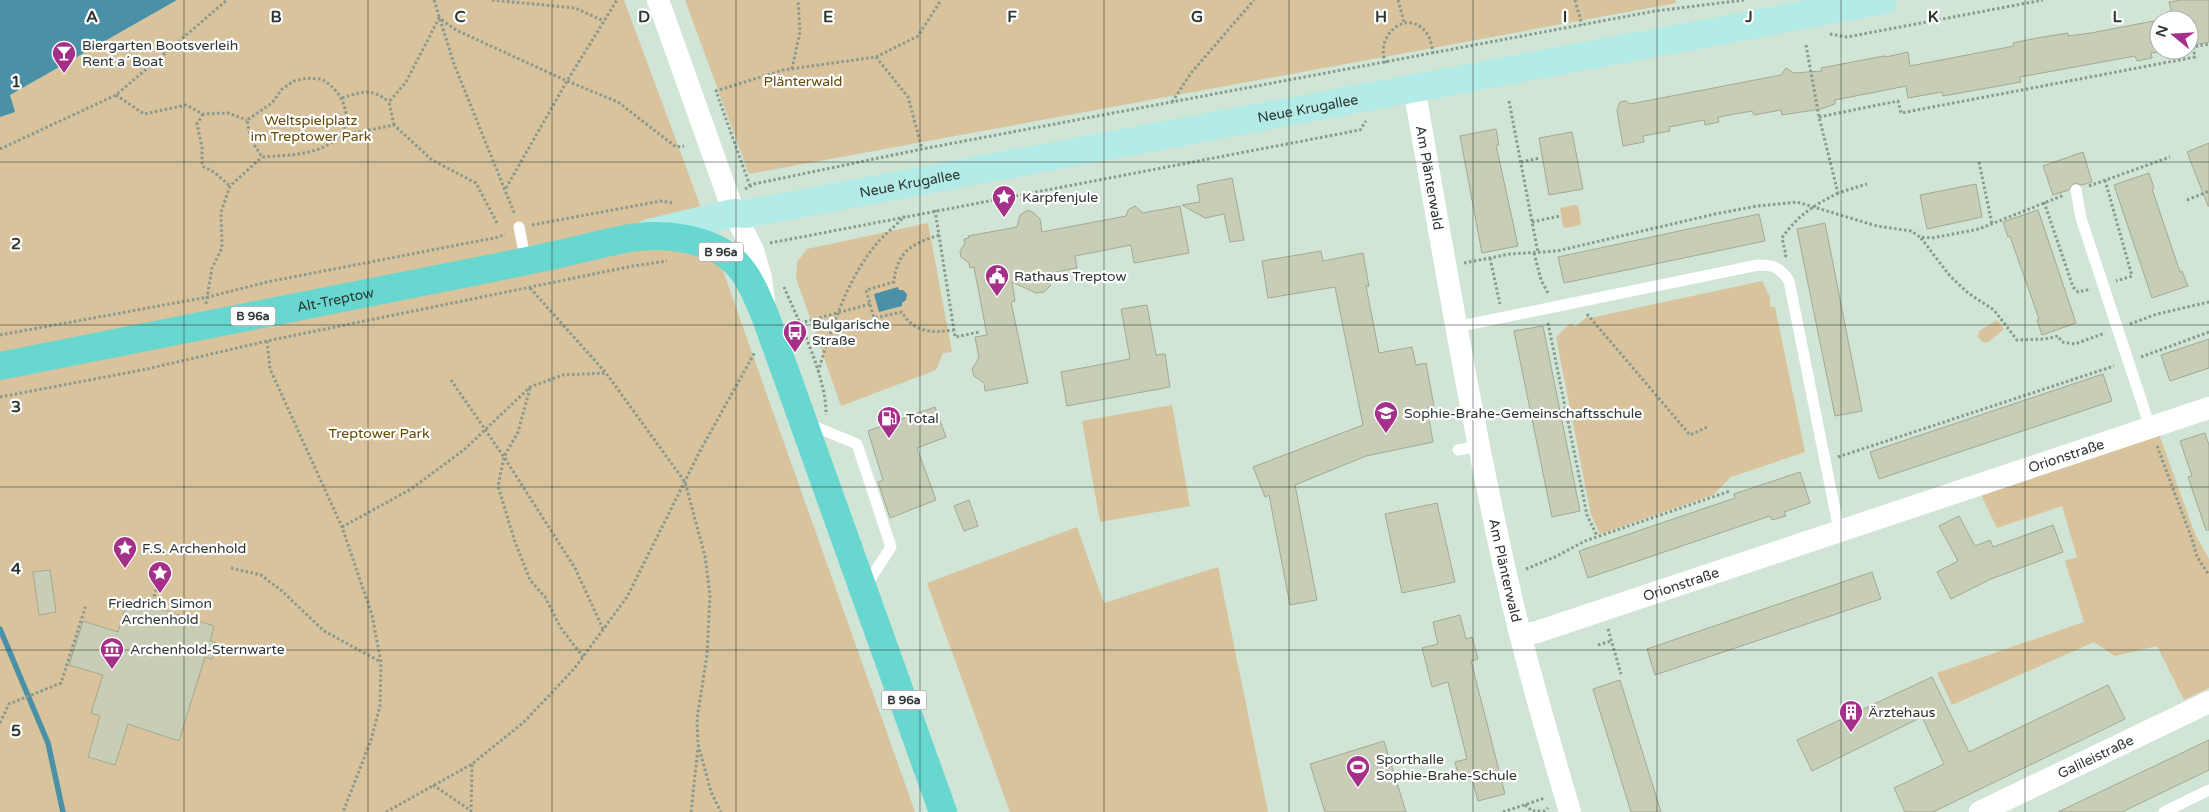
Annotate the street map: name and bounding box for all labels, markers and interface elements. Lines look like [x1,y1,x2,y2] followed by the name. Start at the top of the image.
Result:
[86,7,98,27] text: A
[270,7,282,27] text: B
[454,7,466,27] text: C
[638,7,650,27] text: D
[823,7,833,27] text: E
[1007,7,1017,27] text: F
[1191,7,1203,27] text: G
[1375,7,1387,27] text: H
[1563,7,1567,27] text: I
[1744,7,1753,27] text: J
[1928,7,1939,27] text: K
[2112,7,2122,27] text: L
[2149,10,2199,60] north arrow
[2152,23,2172,39] text: N
[82,37,238,70] place label: Biergarten Bootsverleih Rent a´ Boat
[51,40,77,74] bar icon: Biergarten Bootsverleih Rent a´ Boat
[11,72,21,92] text: 1
[764,73,842,90] park label: Plänterwald
[1256,90,1360,126] street label: Neue Krugallee
[250,112,372,145] park label: Weltspielplatz im Treptower Park
[1412,124,1447,231] street label: Am Plänterwald
[858,165,962,201] street label: Neue Krugallee
[991,184,1017,218] place icon: Karpfenjule
[1022,189,1098,206] place label: Karpfenjule
[11,234,21,254] text: 2
[698,242,744,262] road number: B 96a
[984,263,1010,297] public building icon: Rathaus Treptow
[1014,268,1127,285] place label: Rathaus Treptow
[295,284,375,316] street label: Alt-Treptow
[230,306,276,326] road number: B 96a
[812,316,890,349] place label: Bulgarische Straße
[782,319,808,353] bus stop icon: Bulgarische Straße
[11,397,21,417] text: 3
[1373,400,1399,434] school or university icon: Sophie-Brahe-Gemeinschaftsschule
[876,405,902,439] fuel station icon: Total
[1404,405,1642,422] place label: Sophie-Brahe-Gemeinschaftsschule
[906,410,939,427] place label: Total
[328,425,430,442] park label: Treptower Park
[2026,435,2106,476] street label: Orionstraße
[1485,517,1525,624] street label: Am Plänterwald
[112,535,138,569] place icon: F.S. Archenhold
[142,540,246,557] place label: F.S. Archenhold
[11,559,21,579] text: 4
[147,560,173,594] place icon: Friedrich Simon Archenhold
[1641,563,1721,605] street label: Orionstraße
[108,595,212,628] place label: Friedrich Simon Archenhold
[99,636,125,670] museum icon: Archenhold-Sternwarte
[130,641,285,658] place label: Archenhold-Sternwarte
[882,690,926,710] road number: B 96a
[1838,699,1864,733] building icon: Ärztehaus
[1868,704,1936,721] place label: Ärztehaus
[11,721,21,741] text: 5
[2055,731,2136,782] street label: Galileistraße
[1376,751,1517,784] place label: Sporthalle Sophie-Brahe-Schule
[1345,754,1371,788] sports icon: Sporthalle Sophie-Brahe-Schule

